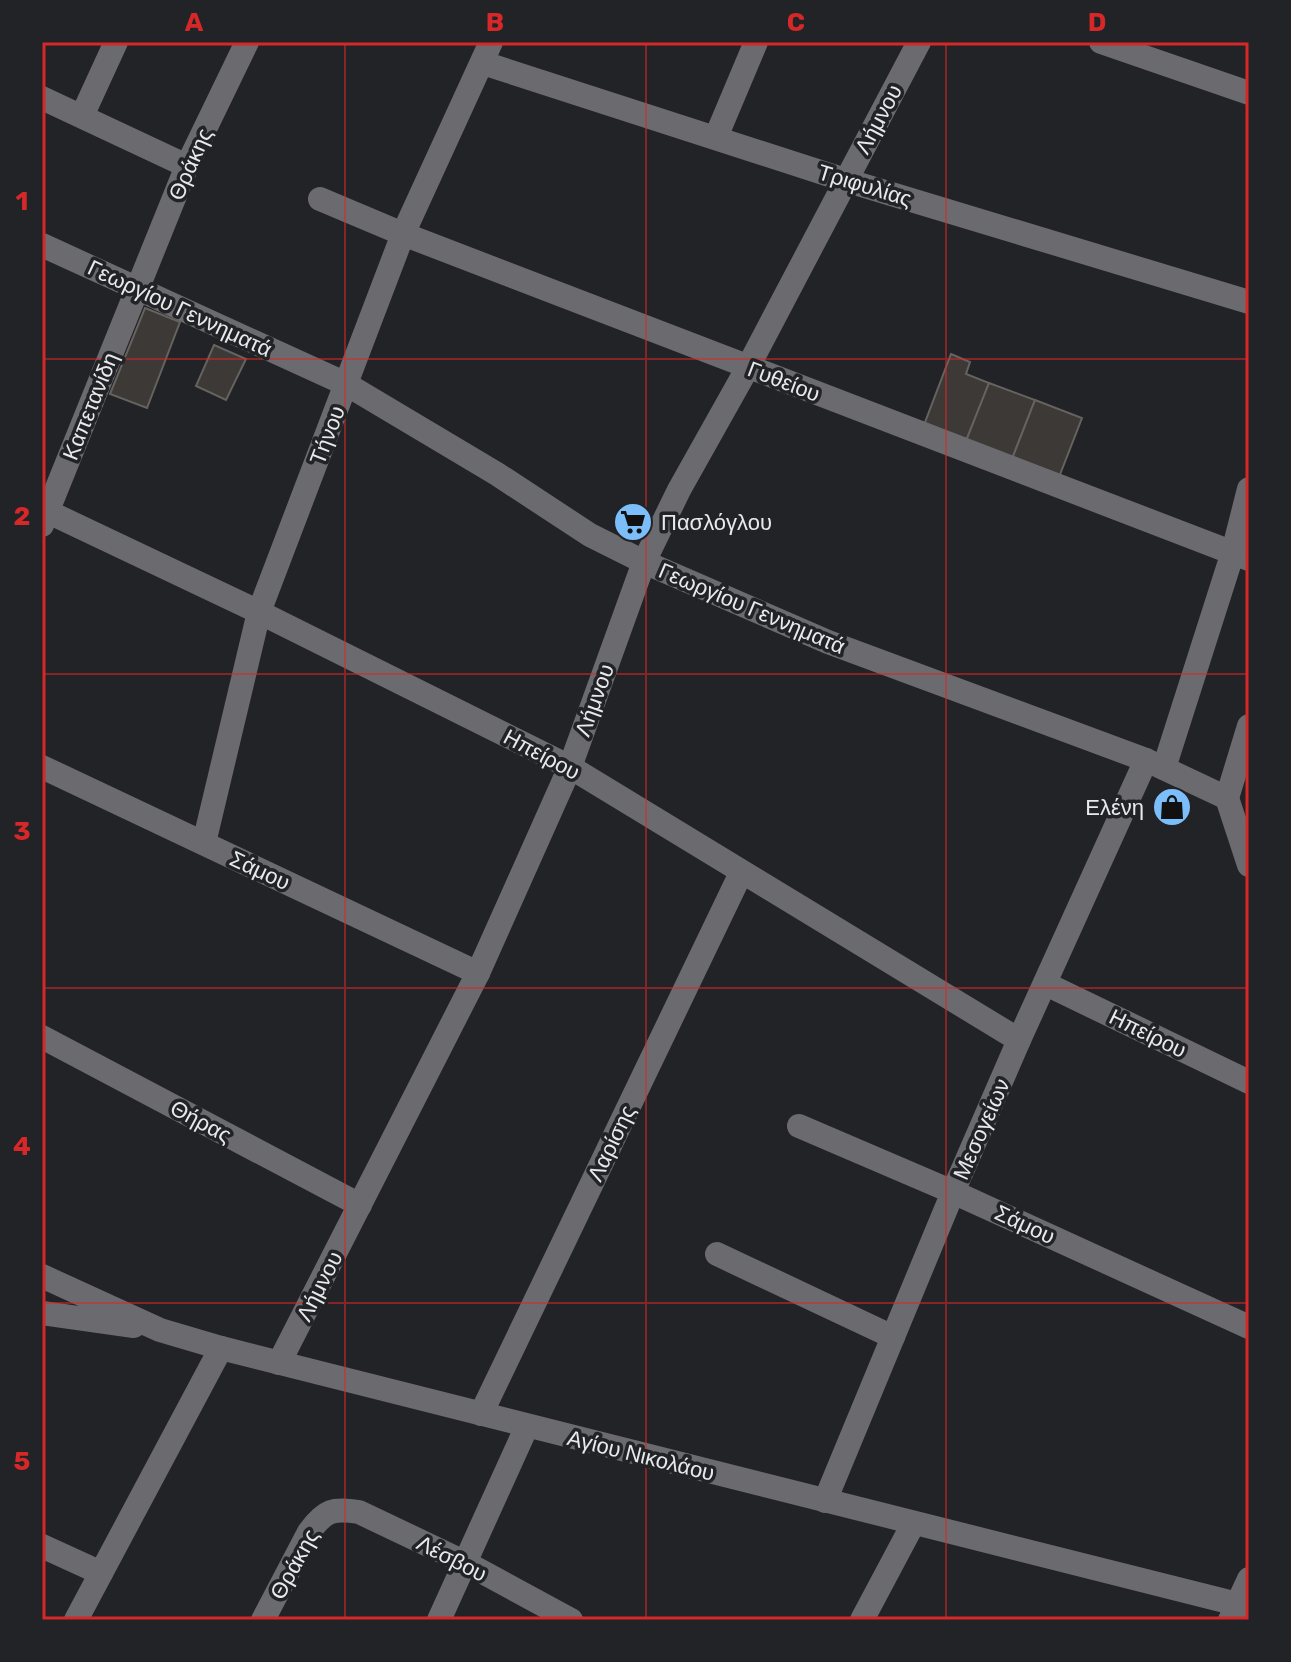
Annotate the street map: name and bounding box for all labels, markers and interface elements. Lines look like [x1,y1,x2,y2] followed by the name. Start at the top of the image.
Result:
[185,7,204,38] text: A
[486,7,504,38] text: B
[787,7,805,38] text: C
[1088,7,1106,38] text: D
[849,80,908,159] street label: Λήμνου
[163,124,218,204] street label: Θράκης
[815,158,915,212] street label: Τριφυλίας
[16,186,28,217] text: 1
[84,254,276,363] street label: Γεωργίου Γεννηματά
[57,348,124,464] street label: Καπετανίδη
[744,355,824,408] street label: Γυθείου
[304,402,351,468] street label: Τήνου
[14,501,30,532] text: 2
[612,501,654,543] supermarket icon: Πασλόγλου
[661,509,772,536] place label: Πασλόγλου
[655,557,849,660] street label: Γεωργίου Γεννηματά
[569,660,620,740] street label: Λήμνου
[499,723,585,786] street label: Ηπείρου
[1151,786,1193,828] shop icon: Ελένη
[1085,794,1144,821] place label: Ελένη
[13,816,31,847] text: 3
[225,845,294,896] street label: Σάμου
[1105,1003,1191,1064] street label: Ηπείρου
[947,1074,1016,1184] street label: Μεσογείων
[166,1094,236,1149] street label: Θήρας
[582,1101,641,1186] street label: Λαρίσης
[13,1131,31,1162] text: 4
[990,1199,1059,1250] street label: Σάμου
[290,1247,348,1326] street label: Λήμνου
[564,1424,717,1487] street label: Αγίου Νικολάου
[14,1446,30,1477] text: 5
[264,1524,325,1604] street label: Θράκης
[412,1529,491,1588] street label: Λέσβου

